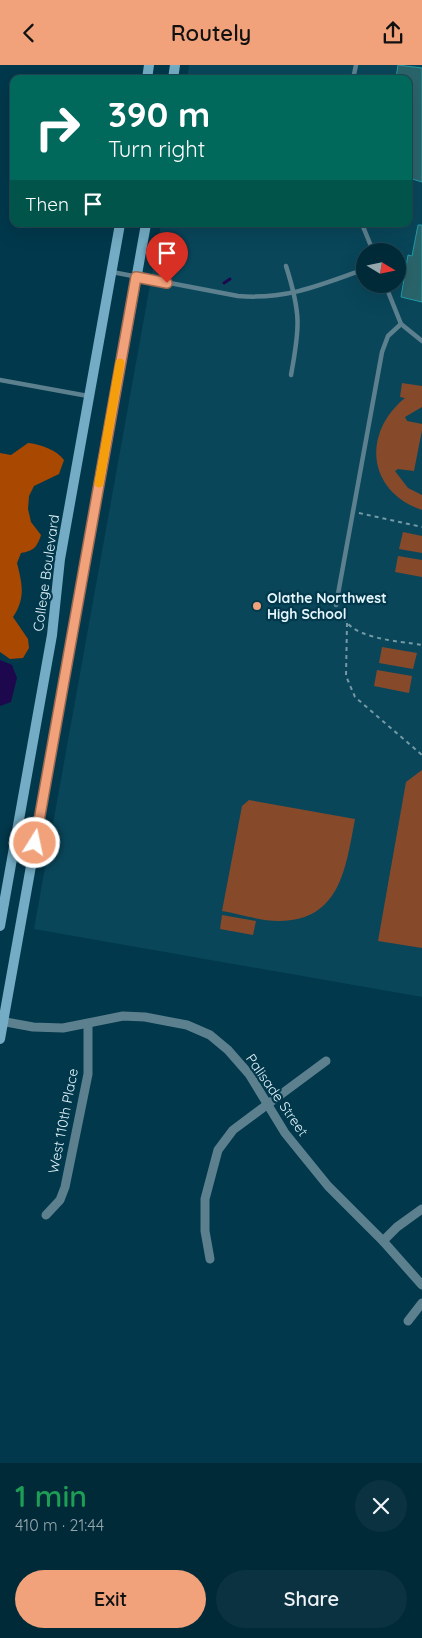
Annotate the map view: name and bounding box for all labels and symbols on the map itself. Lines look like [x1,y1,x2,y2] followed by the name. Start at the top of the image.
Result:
[146,232,188,283] pin
[356,243,406,293] north arrow
[29,513,63,633] street label: College Boulevard
[267,589,387,623] place label: Olathe Northwest High School
[251,600,263,612] marker: Olathe Northwest High School
[8,816,60,868] position arrow
[242,1050,312,1140] street label: Palisade Street
[44,1067,82,1175] street label: West 110th Place

